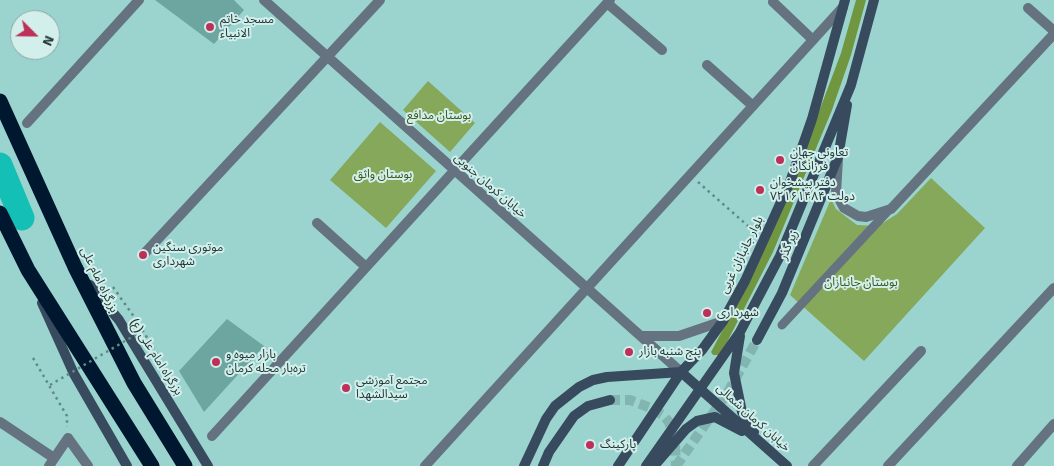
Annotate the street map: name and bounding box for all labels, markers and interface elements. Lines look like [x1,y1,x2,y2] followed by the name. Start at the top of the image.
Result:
[10,10,60,60] north arrow
[220,13,274,41] place label: مسجد خاتم الانبیاء
[204,21,216,33] marker: مسجد خاتم الانبیاء
[39,33,58,48] text: N
[407,109,471,123] park label: بوستان مدافع
[790,146,848,174] place label: تعاونی جهان فرزانگان
[451,151,529,221] street label: خیابان کرمان جنوبی
[774,154,786,166] marker: تعاونی جهان فرزانگان
[354,168,412,182] park label: بوستان واثق
[770,176,855,204] place label: دفتر پیشخوان دولت ۷۲۱۶۱۴۸۴
[754,184,766,196] marker: دفتر پیشخوان دولت ۷۲۱۶۱۴۸۴
[717,214,767,296] street label: بلوار جانبازان غربی
[776,228,802,262] street label: زیر گذر
[153,241,223,269] place label: موتوری سنگین شهرداری
[77,245,121,315] street label: بزرگراه امام علی
[137,249,149,261] marker: موتوری سنگین شهرداری
[824,276,898,290] park label: بوستان جانبازان
[717,306,759,320] place label: شهرداری
[701,307,713,319] marker: شهرداری
[127,316,185,398] street label: بزرگراه امام علی (ع)
[639,345,701,359] place label: پنج شنبه بازار
[623,346,635,358] marker: پنج شنبه بازار
[226,348,306,376] place label: بازار میوه و تره‌بار محله کرمان
[210,356,222,368] marker: بازار میوه و تره‌بار محله کرمان
[356,374,427,402] place label: مجتمع آموزشی سیدالشهدا
[713,381,793,455] street label: خیابان کرمان شمالی
[340,382,352,394] marker: مجتمع آموزشی سیدالشهدا
[600,438,636,452] place label: پارکینگ
[584,439,596,451] marker: پارکینگ

